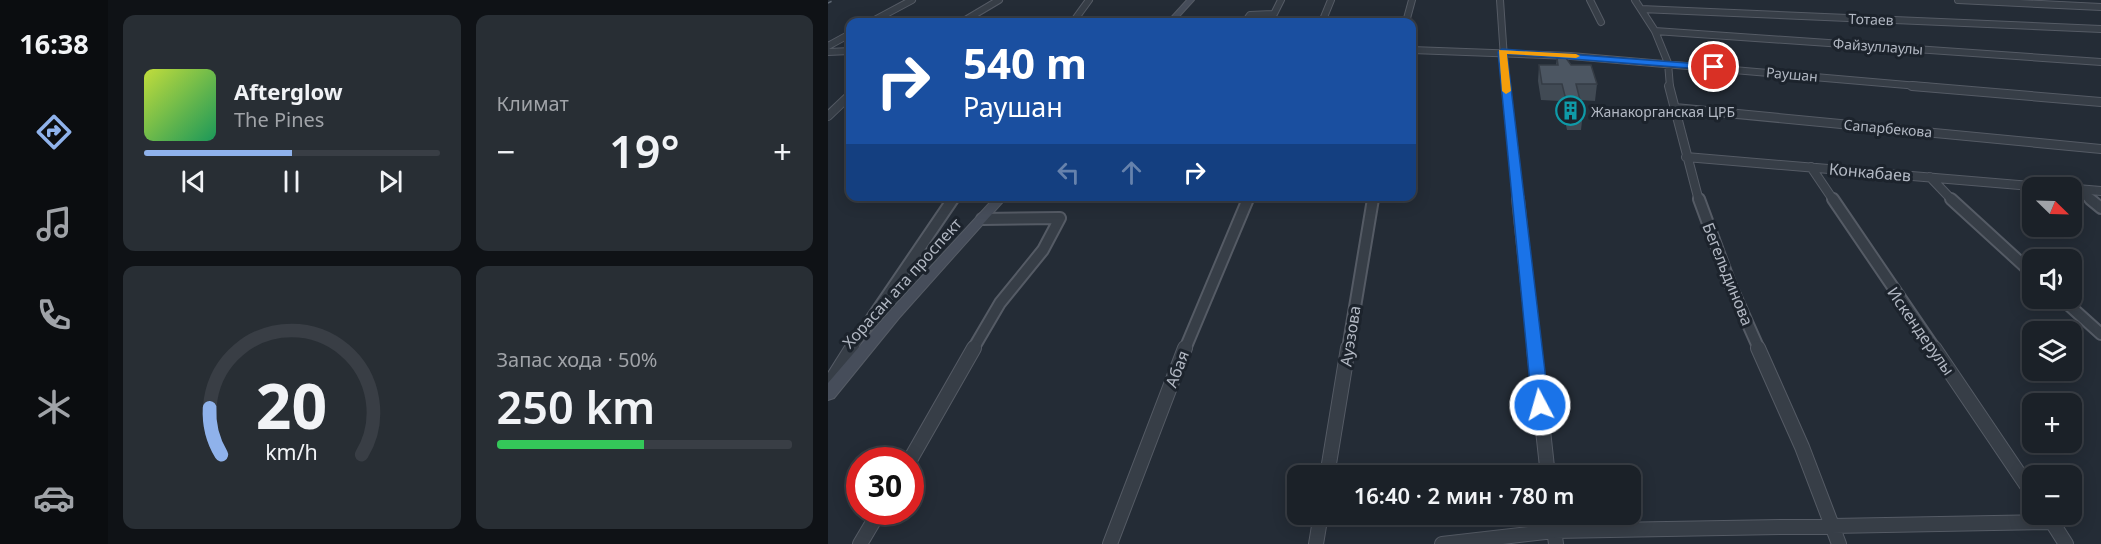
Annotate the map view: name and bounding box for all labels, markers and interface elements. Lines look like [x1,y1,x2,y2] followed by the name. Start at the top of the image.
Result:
[1848,9,1894,29] street label: Тотаев
[19,25,89,62] text: 16:38
[1832,33,1924,59] street label: Файзуллаулы
[963,34,1087,91] text: 540 m
[1688,41,1739,92] pin
[864,42,942,120] icon: right
[1697,50,1730,83] icon: arrive
[1765,62,1819,86] street label: Раушан
[234,76,343,106] text: Afterglow
[963,88,1063,125] text: Раушан
[497,90,569,117] text: Климат
[1554,95,1586,127] building icon: Жанакорганская ЦРБ
[1591,102,1735,121] place label: Жанакорганская ЦРБ
[234,106,324,133] text: The Pines
[33,111,75,153] icon: directions
[1843,115,1933,141] street label: Сапарбекова
[609,120,680,181] text: 19°
[497,129,515,174] text: −
[773,129,792,174] text: +
[1052,156,1085,189] icon: left
[1115,156,1148,189] icon: ahead
[1178,156,1211,189] icon: right
[1828,157,1912,187] street label: Конкабаев
[177,165,210,198] icon: previous
[275,165,308,198] icon: pause
[374,165,407,198] icon: next
[2022,177,2082,237] north arrow
[2022,177,2082,525] map controls
[33,203,75,245] icon: music
[837,213,967,353] street label: Хорасан ата проспект
[1697,219,1759,329] street label: Бегельдинова
[2022,249,2082,309] button: sound
[1882,282,1960,380] street label: Искендерулы
[33,294,75,336] icon: phone
[1334,304,1366,368] street label: Ауэзова
[2022,321,2082,381] button: layers
[497,346,657,373] text: Запас хода · 50%
[1160,347,1194,391] street label: Абая
[256,362,327,447] text: 20
[1508,373,1572,437] position arrow
[497,376,655,437] text: 250 km
[33,386,75,428] icon: climate
[2022,393,2082,453] button: +
[265,437,318,466] text: km/h
[846,447,924,525] speed limit sign: 30
[2022,465,2082,525] button: −
[33,477,75,519] icon: car
[1354,480,1574,510] text: 16:40 · 2 мин · 780 m

